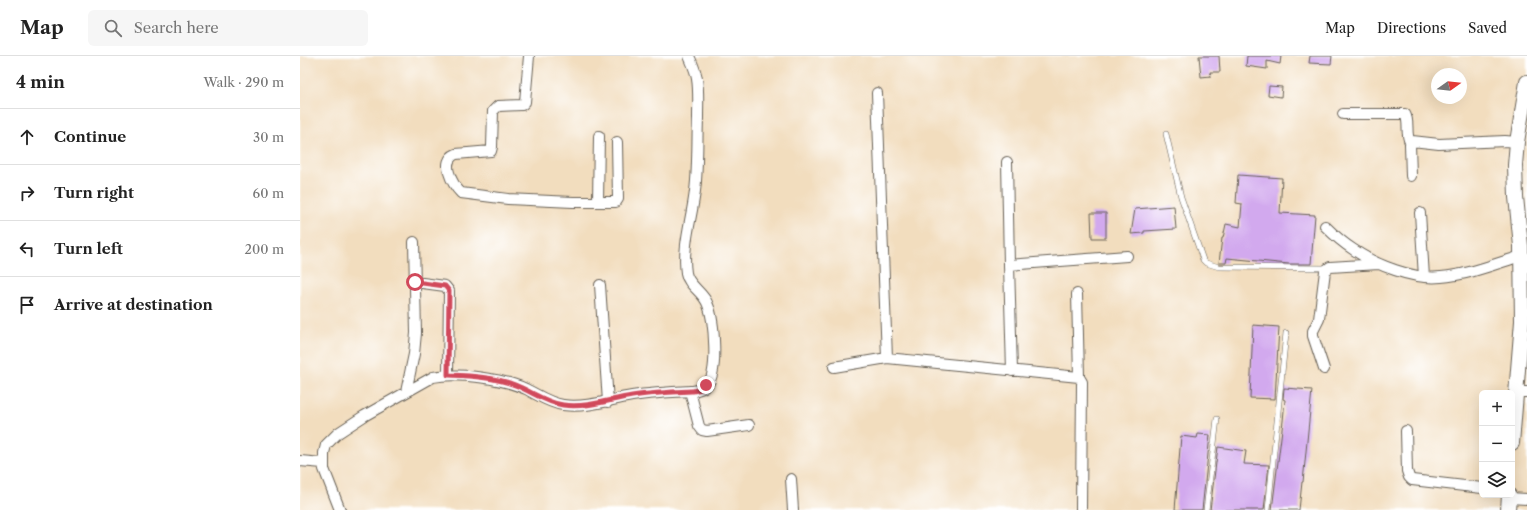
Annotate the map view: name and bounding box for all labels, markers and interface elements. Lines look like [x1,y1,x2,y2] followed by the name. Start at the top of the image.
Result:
[88,10,368,46] search box
[20,16,64,39] text: Map
[102,17,124,39] icon: search
[134,18,219,37] text: Search here
[1325,19,1355,37] text: Map
[1377,19,1446,37] text: Directions
[1468,19,1507,37] text: Saved
[1431,68,1467,104] north arrow
[16,72,65,92] text: 4 min
[203,74,284,90] text: Walk · 290 m
[16,126,38,148] icon: ahead
[54,127,126,146] text: Continue
[253,129,284,145] text: 30 m
[16,182,38,204] icon: right
[54,183,134,202] text: Turn right
[253,185,284,201] text: 60 m
[16,238,38,260] icon: left
[54,239,123,258] text: Turn left
[244,241,284,257] text: 200 m
[406,273,424,291] route start
[16,294,38,316] icon: arrive
[54,295,213,314] text: Arrive at destination
[697,376,715,394] route end
[1479,390,1515,498] map controls
[1479,390,1515,426] button: +
[1479,426,1515,462] button: −
[1479,462,1515,498] button: layers

